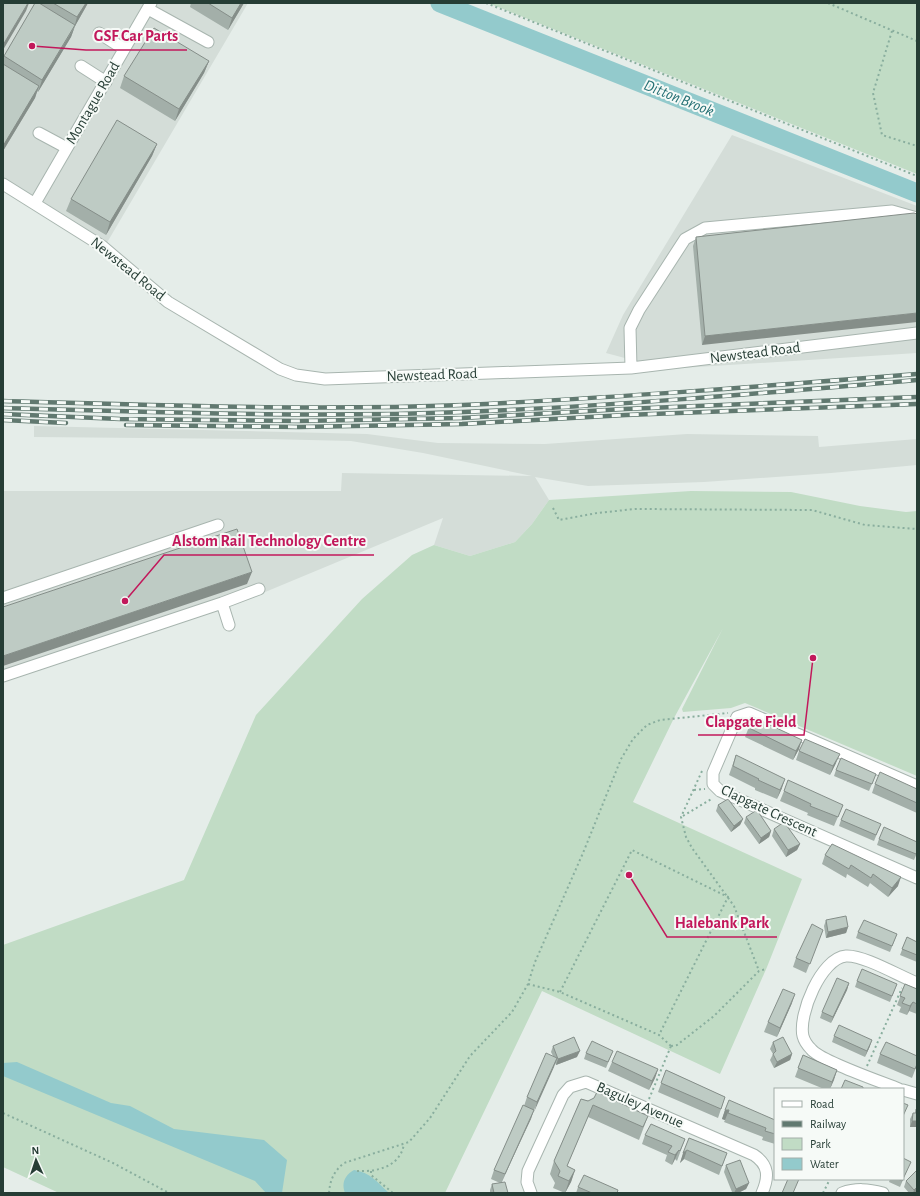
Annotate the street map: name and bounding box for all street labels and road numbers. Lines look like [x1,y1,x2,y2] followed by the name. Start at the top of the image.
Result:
[63,59,123,147] street label: Montague Road
[88,235,168,304] street label: Newstead Road
[709,340,801,366] street label: Newstead Road
[386,366,478,384] street label: Newstead Road
[719,782,820,840] street label: Clapgate Crescent
[594,1079,686,1131] street label: Baguley Avenue

